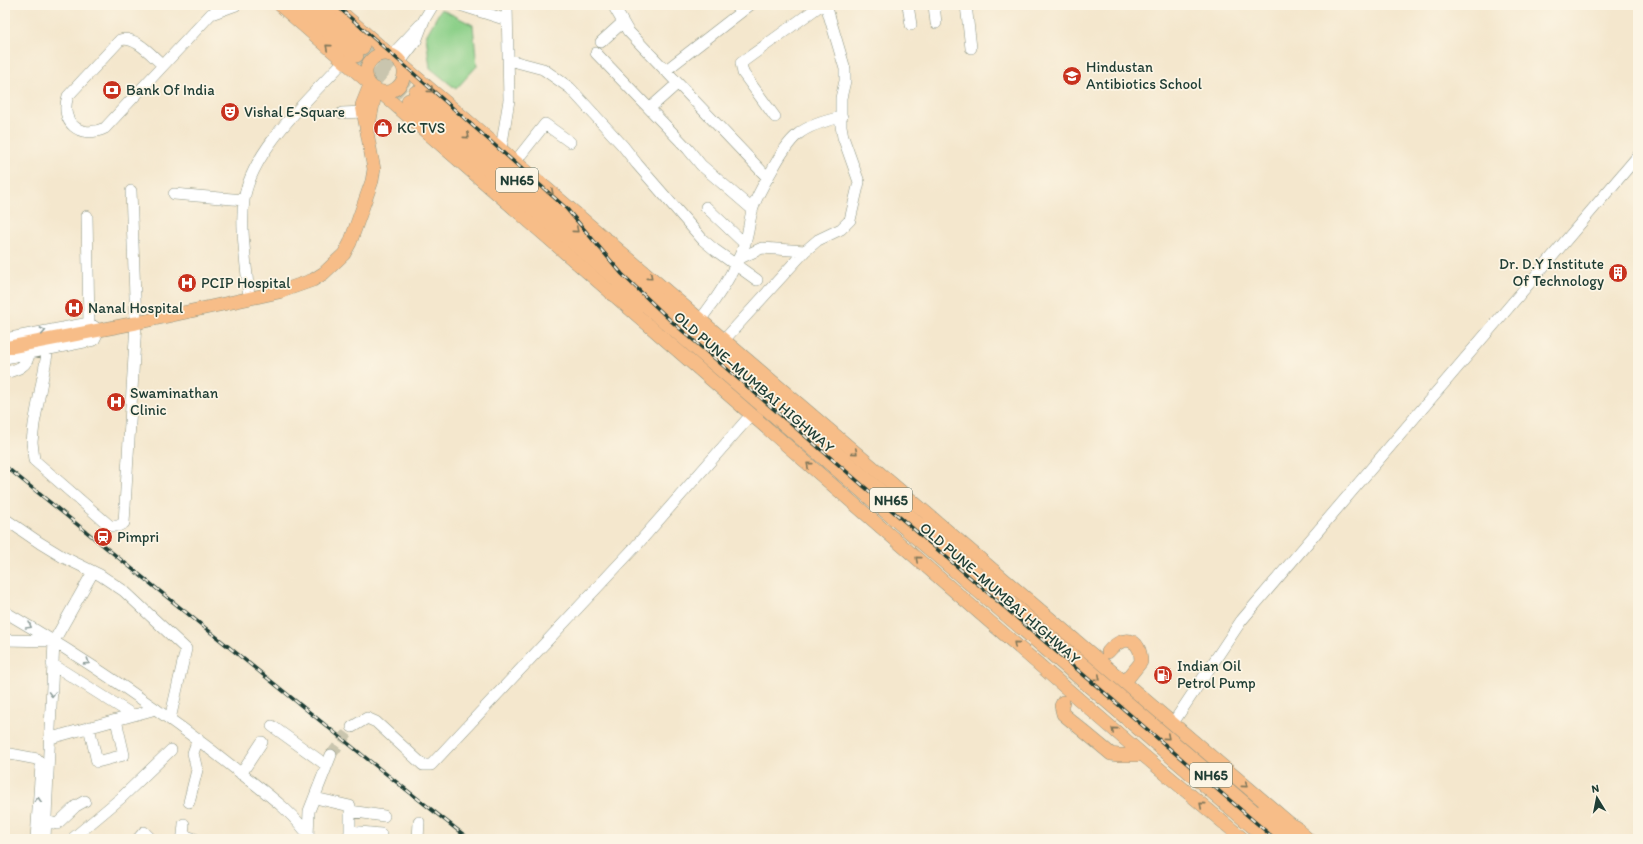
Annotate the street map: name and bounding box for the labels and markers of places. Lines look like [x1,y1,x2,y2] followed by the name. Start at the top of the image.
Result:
[1086,58,1203,93] place label: Hindustan Antibiotics School
[1061,65,1083,87] school or university icon: Hindustan Antibiotics School
[101,79,123,101] bank icon: Bank Of India
[126,81,215,99] place label: Bank Of India
[219,101,241,123] theatre icon: Vishal E-Square
[244,103,345,121] place label: Vishal E-Square
[372,117,394,139] shop icon: KC TVS
[397,119,445,137] place label: KC TVS
[1499,255,1604,290] place label: Dr. D.Y Institute Of Technology
[1607,262,1629,284] building icon: Dr. D.Y Institute Of Technology
[176,272,198,294] hospital icon: PCIP Hospital
[201,274,291,292] place label: PCIP Hospital
[63,297,85,319] hospital icon: Nanal Hospital
[88,299,184,317] place label: Nanal Hospital
[130,384,219,419] place label: Swaminathan Clinic
[105,391,127,413] hospital icon: Swaminathan Clinic
[92,526,114,548] station icon: Pimpri
[117,528,159,546] place label: Pimpri
[1177,657,1256,692] place label: Indian Oil Petrol Pump
[1152,664,1174,686] fuel station icon: Indian Oil Petrol Pump

